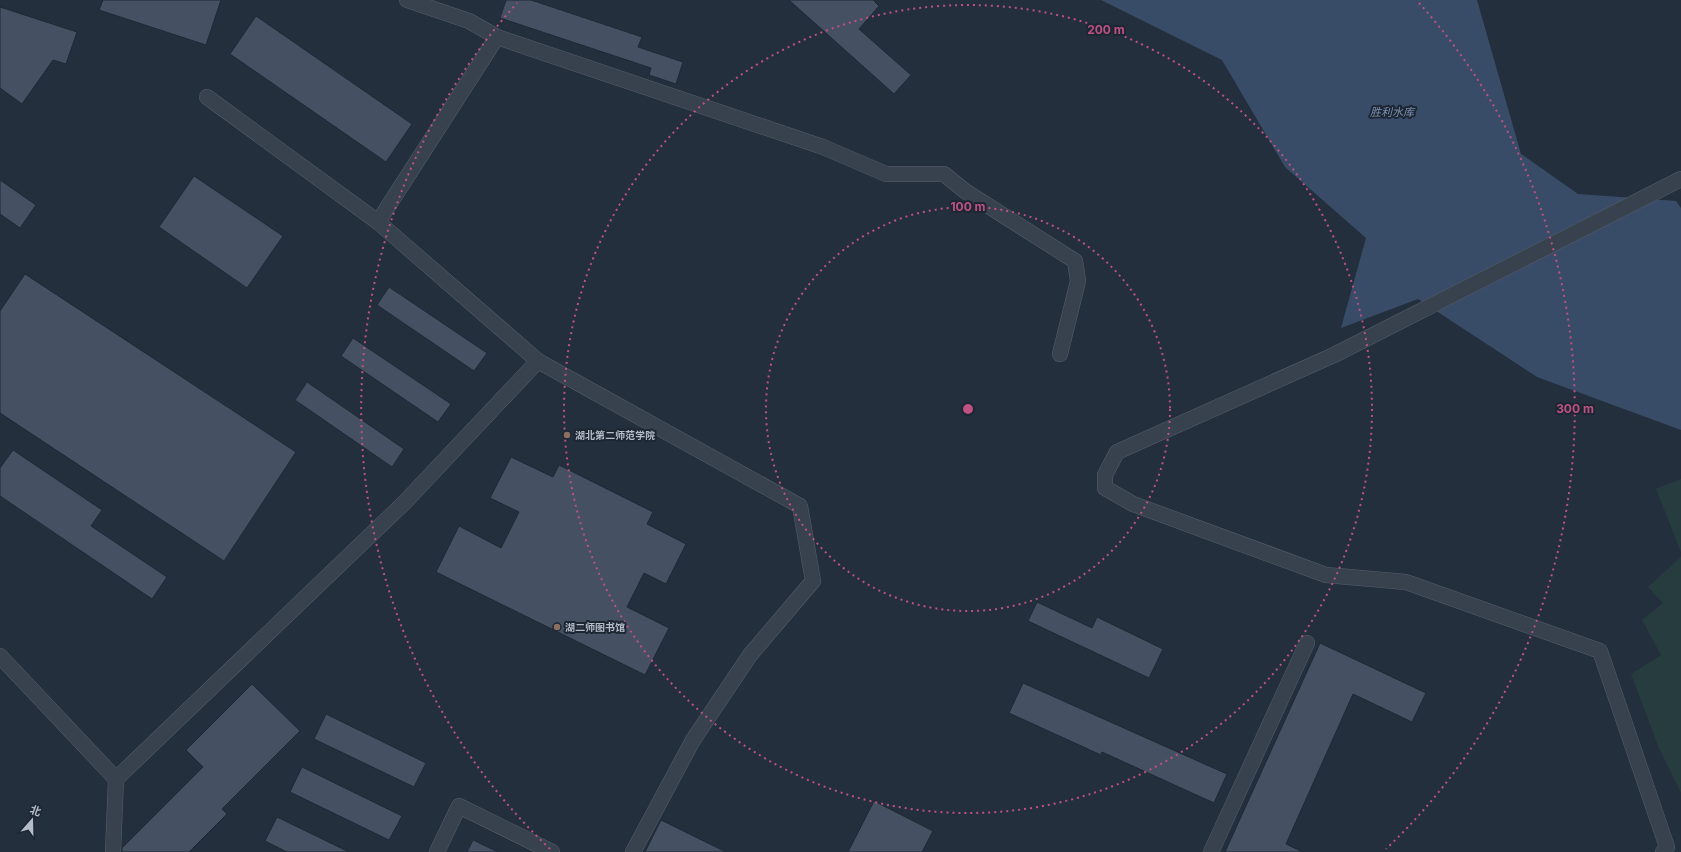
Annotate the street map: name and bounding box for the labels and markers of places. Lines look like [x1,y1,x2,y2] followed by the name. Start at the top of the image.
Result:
[961,402,975,416] centre of rings
[575,429,655,441] place label: 湖北第二师范学院
[562,430,572,440] marker: 湖北第二师范学院
[565,621,625,633] place label: 湖二师图书馆
[552,622,562,632] marker: 湖二师图书馆

